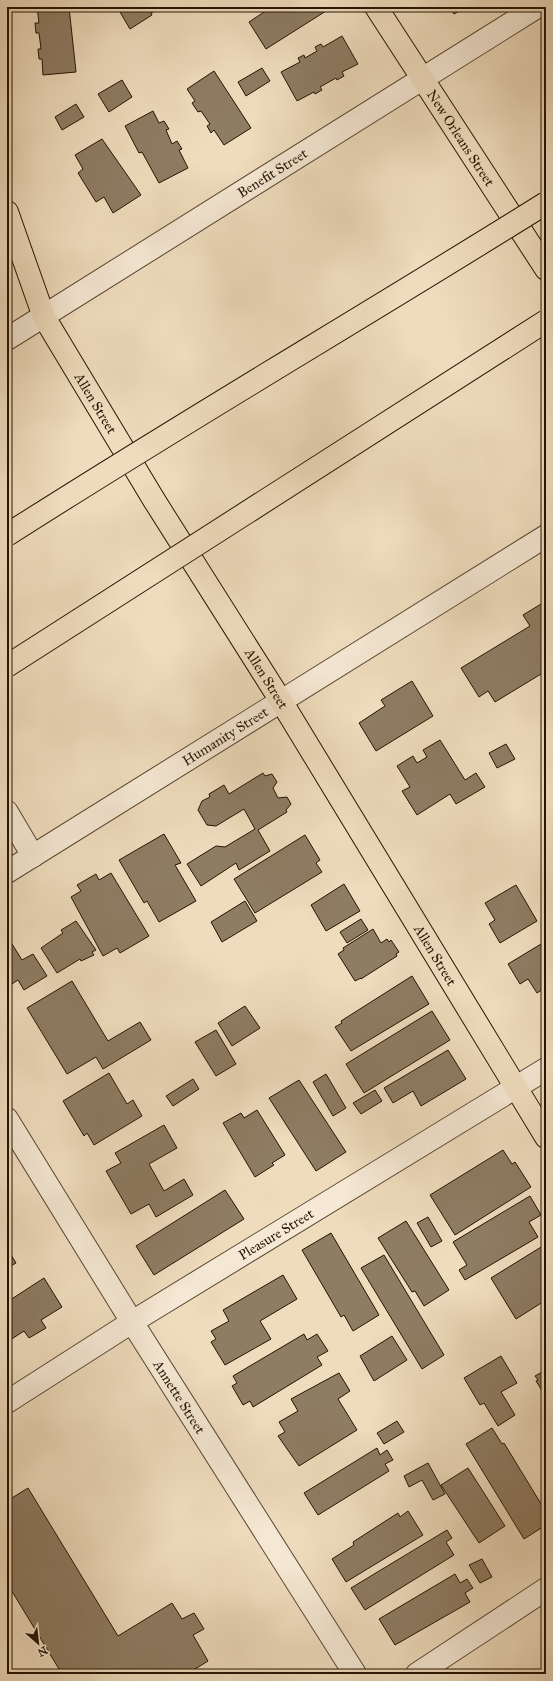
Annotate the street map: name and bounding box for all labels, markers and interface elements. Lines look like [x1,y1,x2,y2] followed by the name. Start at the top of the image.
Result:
[423,87,498,190] street label: New Orleans Street
[234,145,311,202] street label: Benefit Street
[70,369,120,437] street label: Allen Street
[240,645,292,712] street label: Allen Street
[179,703,271,770] street label: Humanity Street
[410,921,460,989] street label: Allen Street
[235,1205,317,1264] street label: Pleasure Street
[149,1356,209,1437] street label: Annette Street
[18,1623,58,1663] north arrow
[35,1643,50,1660] text: N

